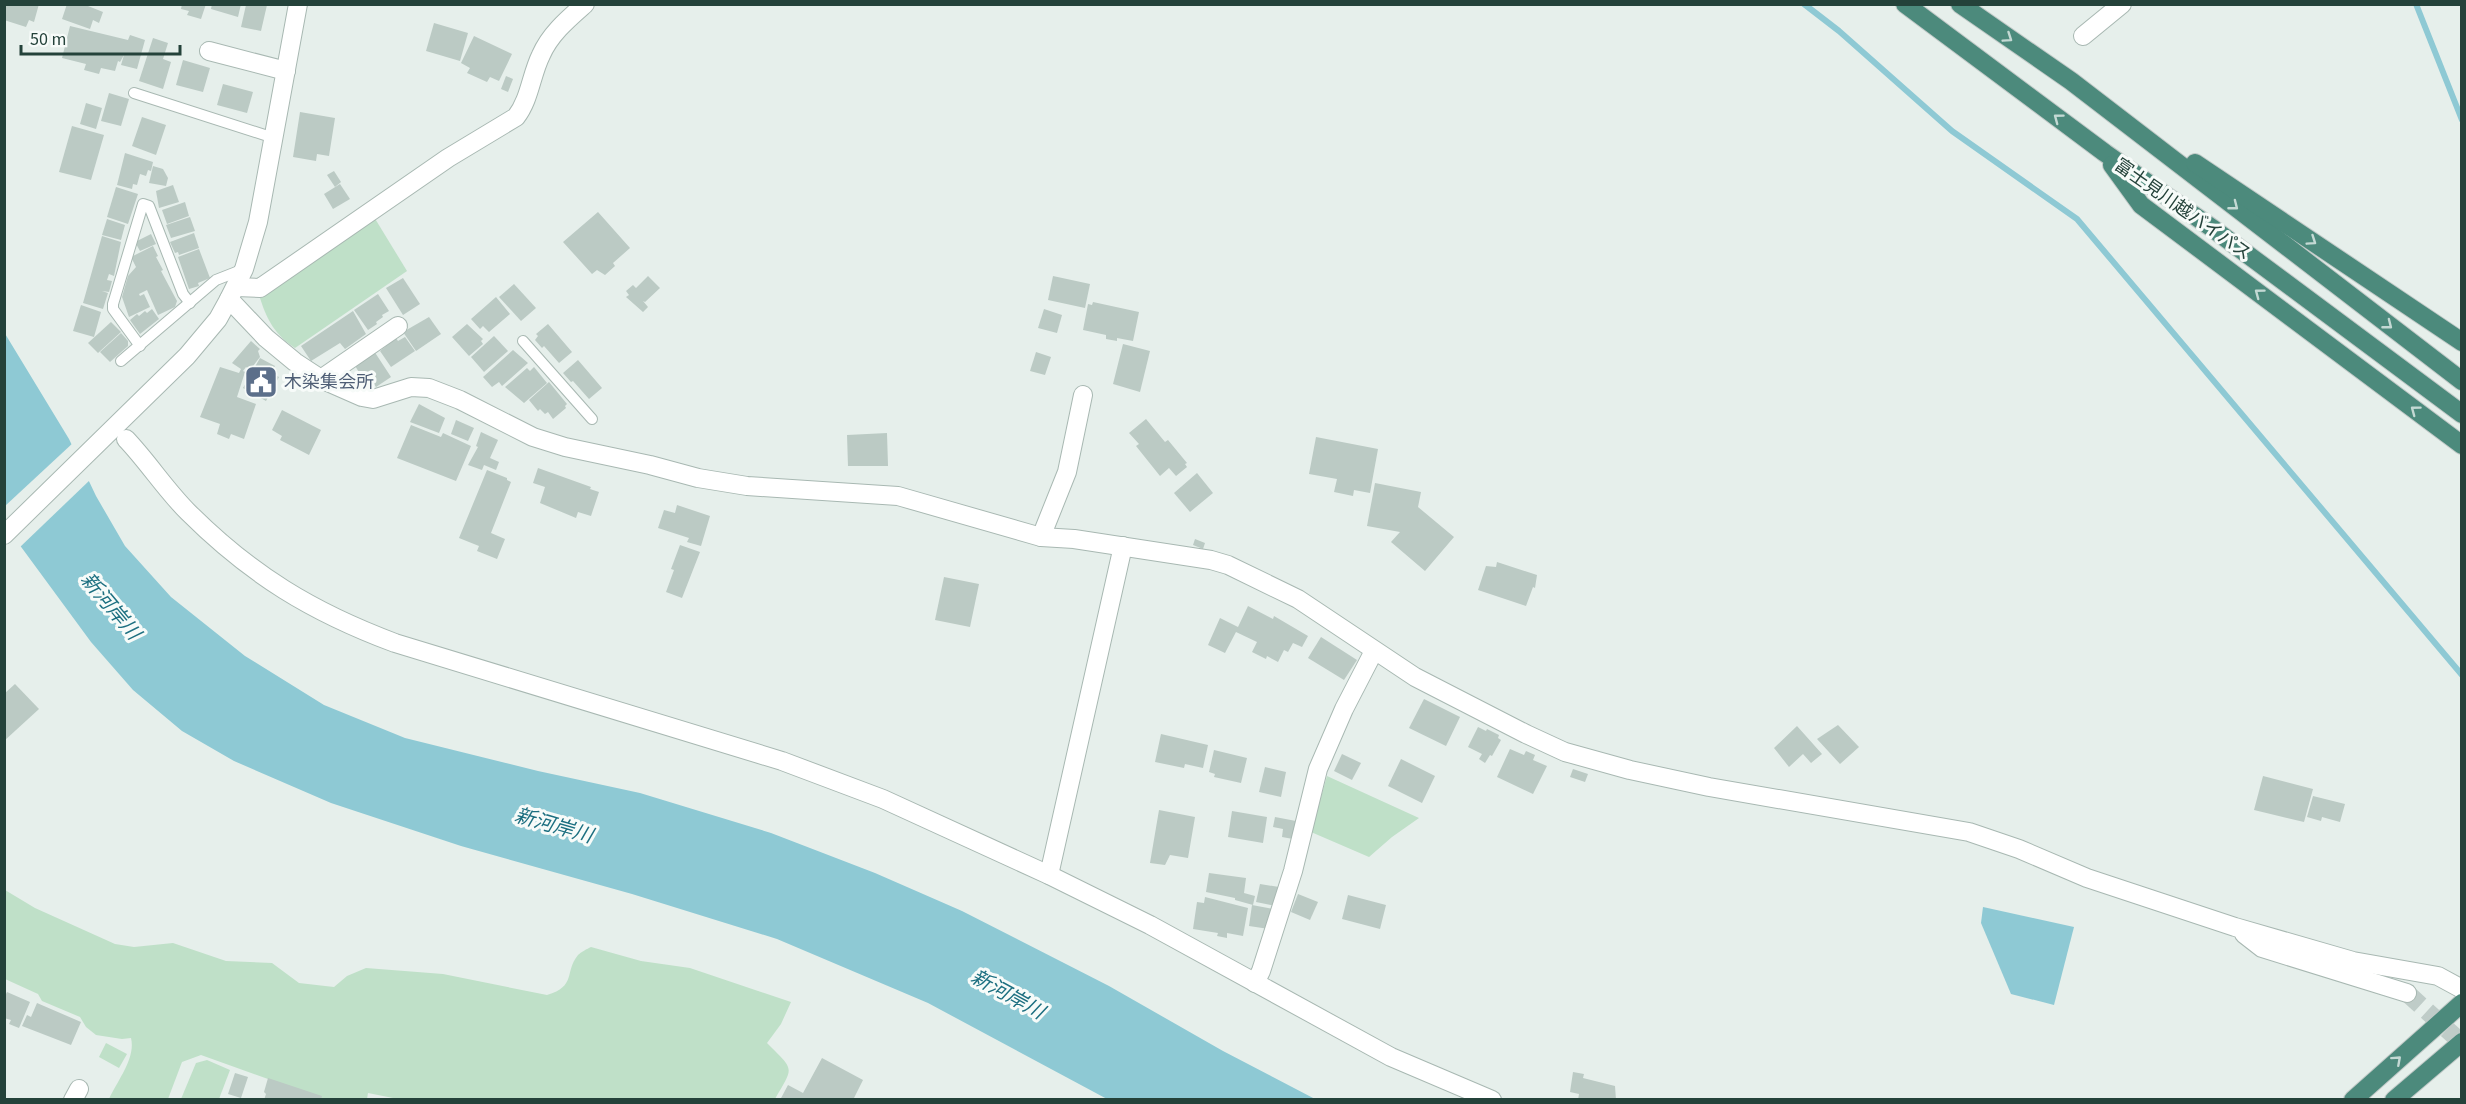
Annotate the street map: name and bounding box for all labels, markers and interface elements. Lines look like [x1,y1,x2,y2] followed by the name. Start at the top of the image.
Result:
[21,18,180,56] scale bar
[30,27,66,52] text: 50 m
[2002,31,2013,42] one-way arrow
[2053,115,2064,126] one-way arrow
[2109,153,2256,266] street label: 富士見川越バイパス
[2227,199,2238,210] one-way arrow
[2305,234,2316,245] one-way arrow
[2254,290,2265,301] one-way arrow
[2382,317,2393,328] one-way arrow
[243,364,279,400] public building icon: 木染集会所
[284,370,374,395] place label: 木染集会所
[2410,407,2421,418] one-way arrow
[74,567,148,648] water label: 新河岸川
[511,801,598,851] water label: 新河岸川
[966,963,1051,1027] water label: 新河岸川
[2390,1056,2401,1067] one-way arrow

